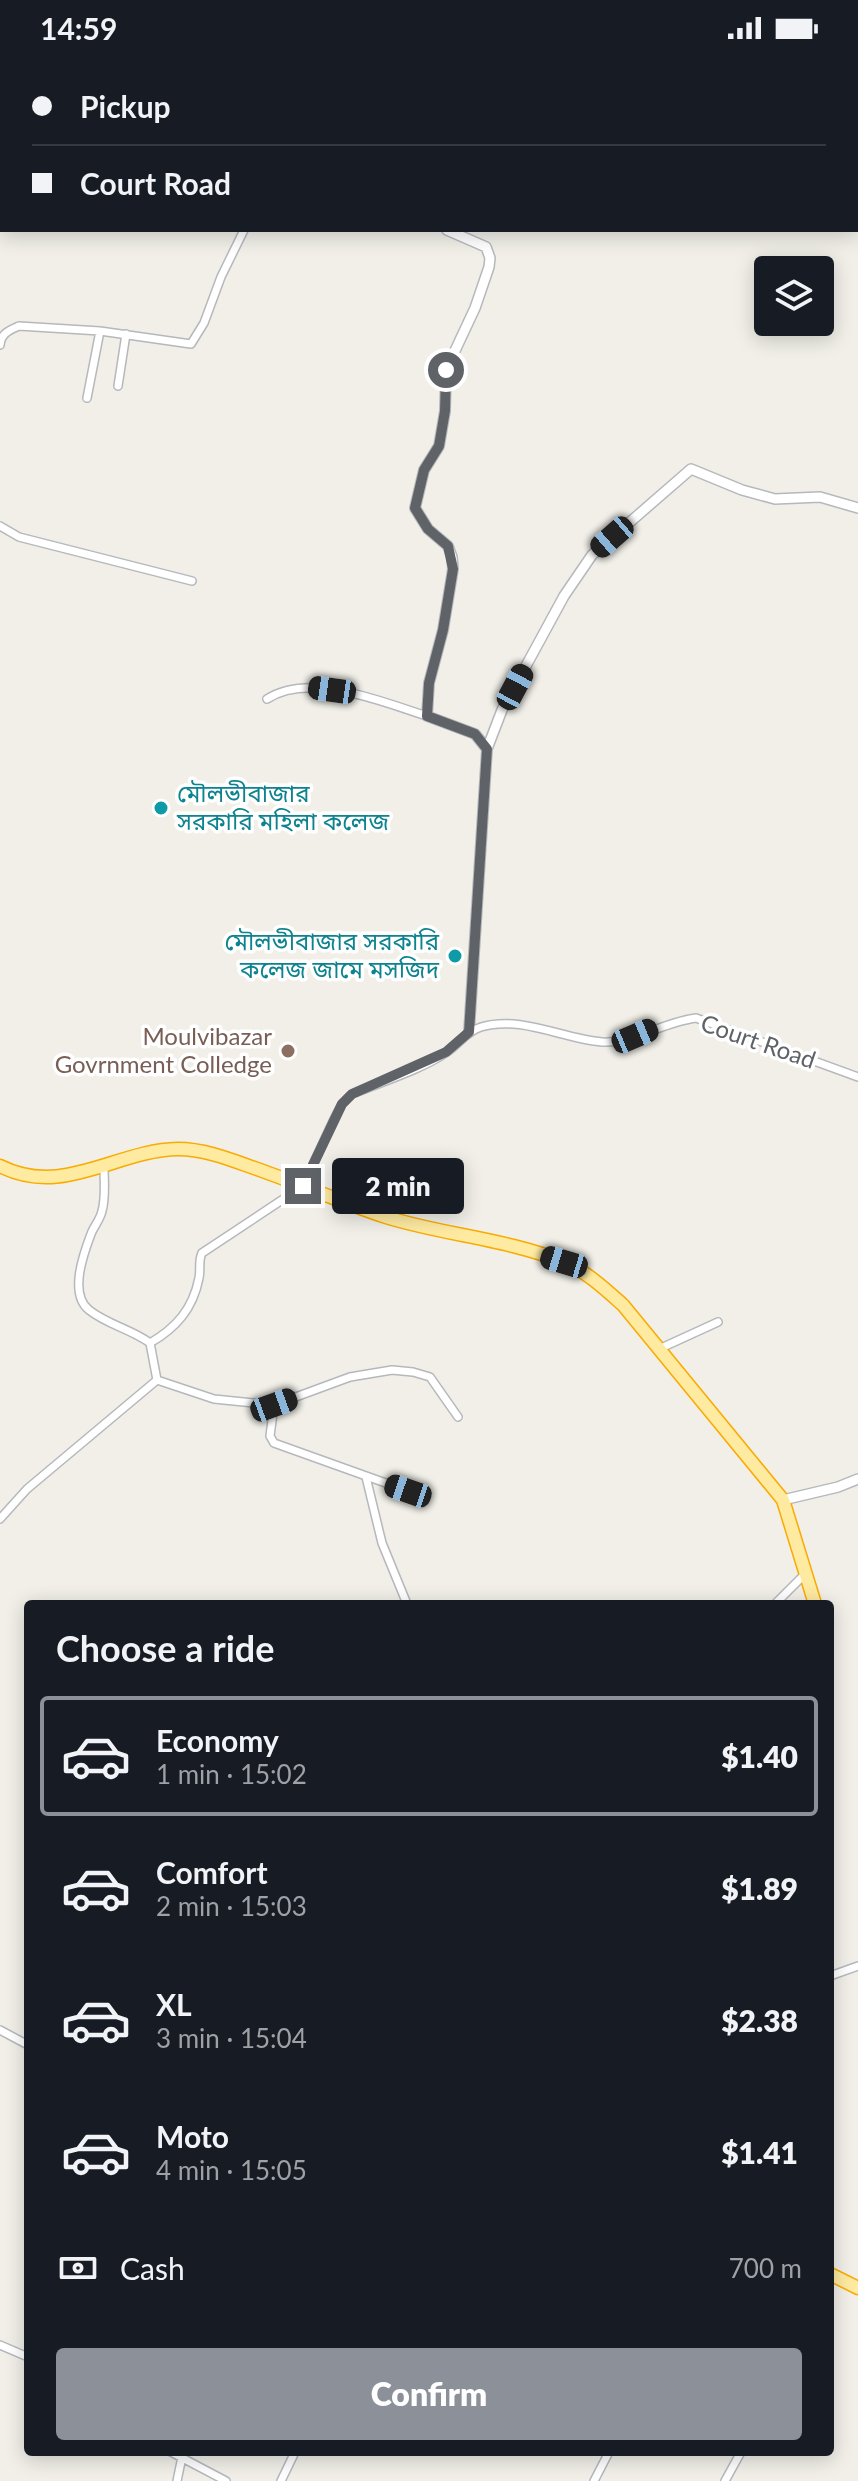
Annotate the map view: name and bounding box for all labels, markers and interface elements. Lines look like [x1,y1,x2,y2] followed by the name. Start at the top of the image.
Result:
[40,10,117,46] text: 14:59
[80,88,171,124] text: Pickup
[80,165,231,201] text: Court Road
[754,256,834,336] map controls
[754,256,834,336] button: layers
[428,352,464,388] route start
[586,512,638,562] car
[493,660,537,714] car
[307,675,357,705] car
[176,778,389,835] place label: মৌলভীবাজার সরকারি মহিলা কলেজ
[152,799,170,817] marker: মৌলভীবাজার সরকারি মহিলা কলেজ
[225,926,440,983] place label: মৌলভীবাজার সরকারি কলেজ জামে মসজিদ
[446,947,464,965] marker: মৌলভীবাজার সরকারি কলেজ জামে মসজিদ
[697,1007,820,1074] street label: Court Road
[608,1016,662,1056] car
[55,1021,272,1078] place label: Moulvibazar Govrnment Colledge
[279,1042,297,1060] marker: Moulvibazar Govrnment Colledge
[331,1158,463,1214] callout: 2 min
[285,1168,321,1204] route end
[366,1170,430,1202] text: 2 min
[538,1244,590,1280] car
[247,1386,301,1424] car
[381,1472,435,1510] car
[56,1626,275,1670] text: Choose a ride
[60,1720,132,1792] icon: car
[156,1722,279,1758] text: Economy
[721,1738,798,1774] text: $1.40
[156,1758,307,1790] text: 1 min · 15:02
[60,1852,132,1924] icon: car
[156,1854,268,1890] text: Comfort
[721,1870,798,1906] text: $1.89
[156,1890,307,1922] text: 2 min · 15:03
[60,1984,132,2056] icon: car
[156,1986,192,2022] text: XL
[721,2002,798,2038] text: $2.38
[156,2022,307,2054] text: 3 min · 15:04
[60,2116,132,2188] icon: car
[156,2118,229,2154] text: Moto
[721,2134,798,2170] text: $1.41
[156,2154,307,2186] text: 4 min · 15:05
[56,2246,100,2290] icon: cash
[120,2250,185,2286] text: Cash
[729,2252,802,2284] text: 700 m
[56,2348,802,2440] button: Confirm

